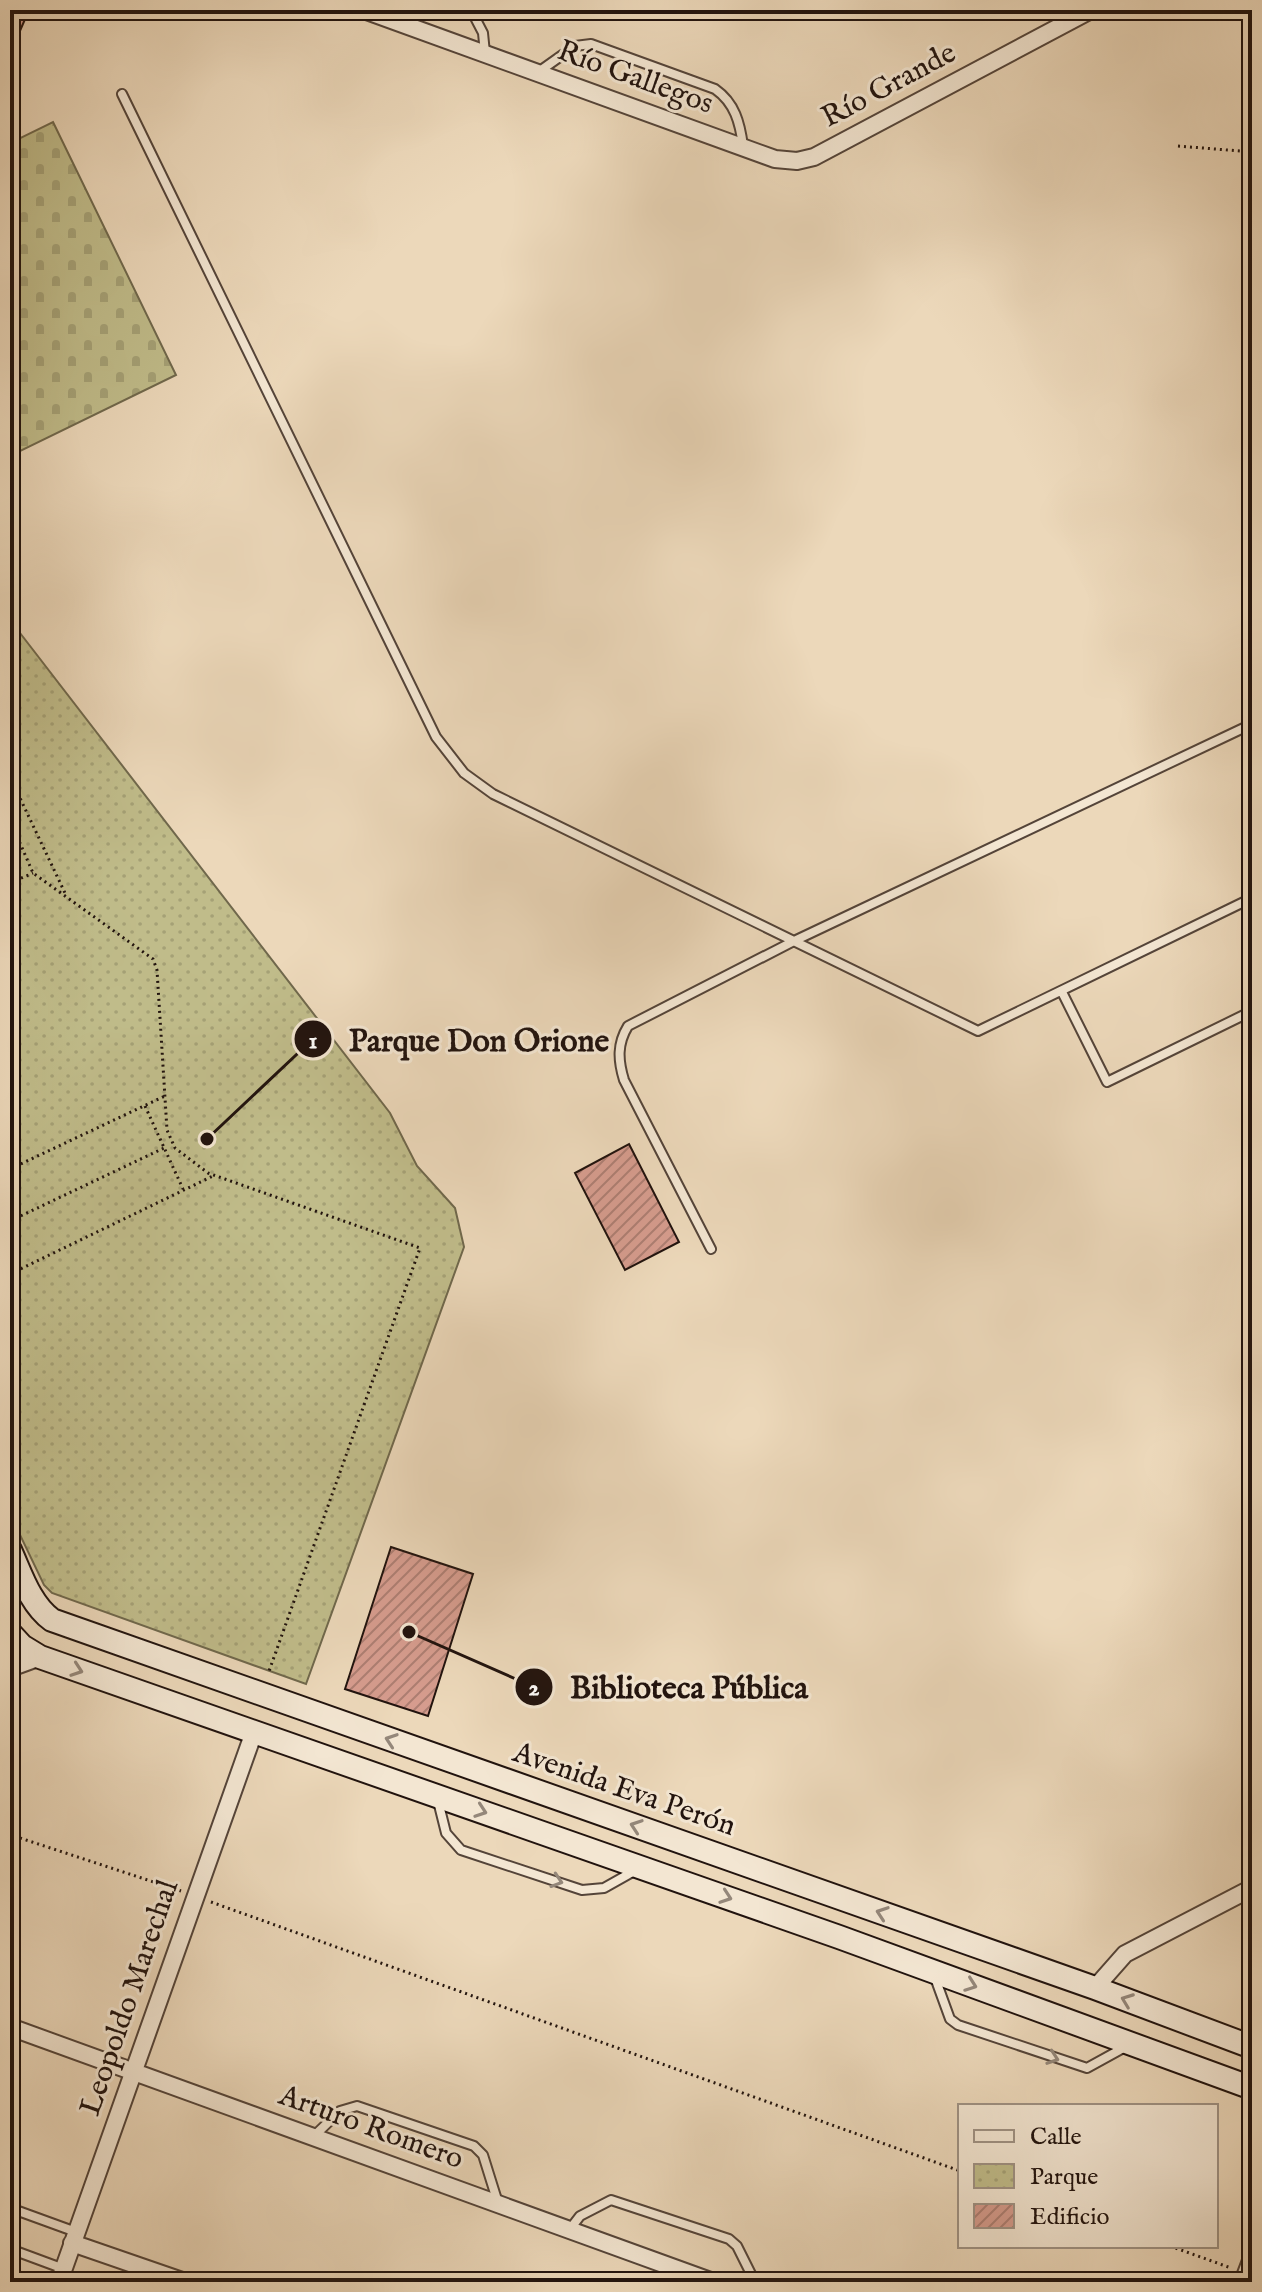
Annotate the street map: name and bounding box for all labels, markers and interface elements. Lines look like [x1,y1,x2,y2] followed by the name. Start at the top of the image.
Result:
[552,32,718,124] street label: Río Gallegos
[815,35,963,137] street label: Río Grande
[293,1011,626,1067] callout: Parque Don Orione
[349,1022,609,1063] text: Parque Don Orione
[309,1026,318,1057] text: 1
[514,1659,824,1715] callout: Biblioteca Pública
[69,1660,83,1676] one-way arrow
[570,1669,809,1710] text: Biblioteca Pública
[528,1673,540,1704] text: 2
[385,1733,399,1750] one-way arrow
[507,1734,740,1846] street label: Avenida Eva Perón
[473,1802,487,1818] one-way arrow
[630,1820,644,1836] one-way arrow
[549,1872,563,1888] one-way arrow
[72,1874,188,2121] street label: Leopoldo Marechal
[719,1888,733,1904] one-way arrow
[875,1906,889,1923] one-way arrow
[963,1975,977,1992] one-way arrow
[1120,1993,1134,2010] one-way arrow
[1046,2048,1060,2064] one-way arrow
[273,2077,469,2179] street label: Arturo Romero
[958,2104,1218,2248] legend
[1030,2122,1082,2153] text: Calle
[1030,2162,1098,2193] text: Parque
[1030,2202,1109,2233] text: Edificio

